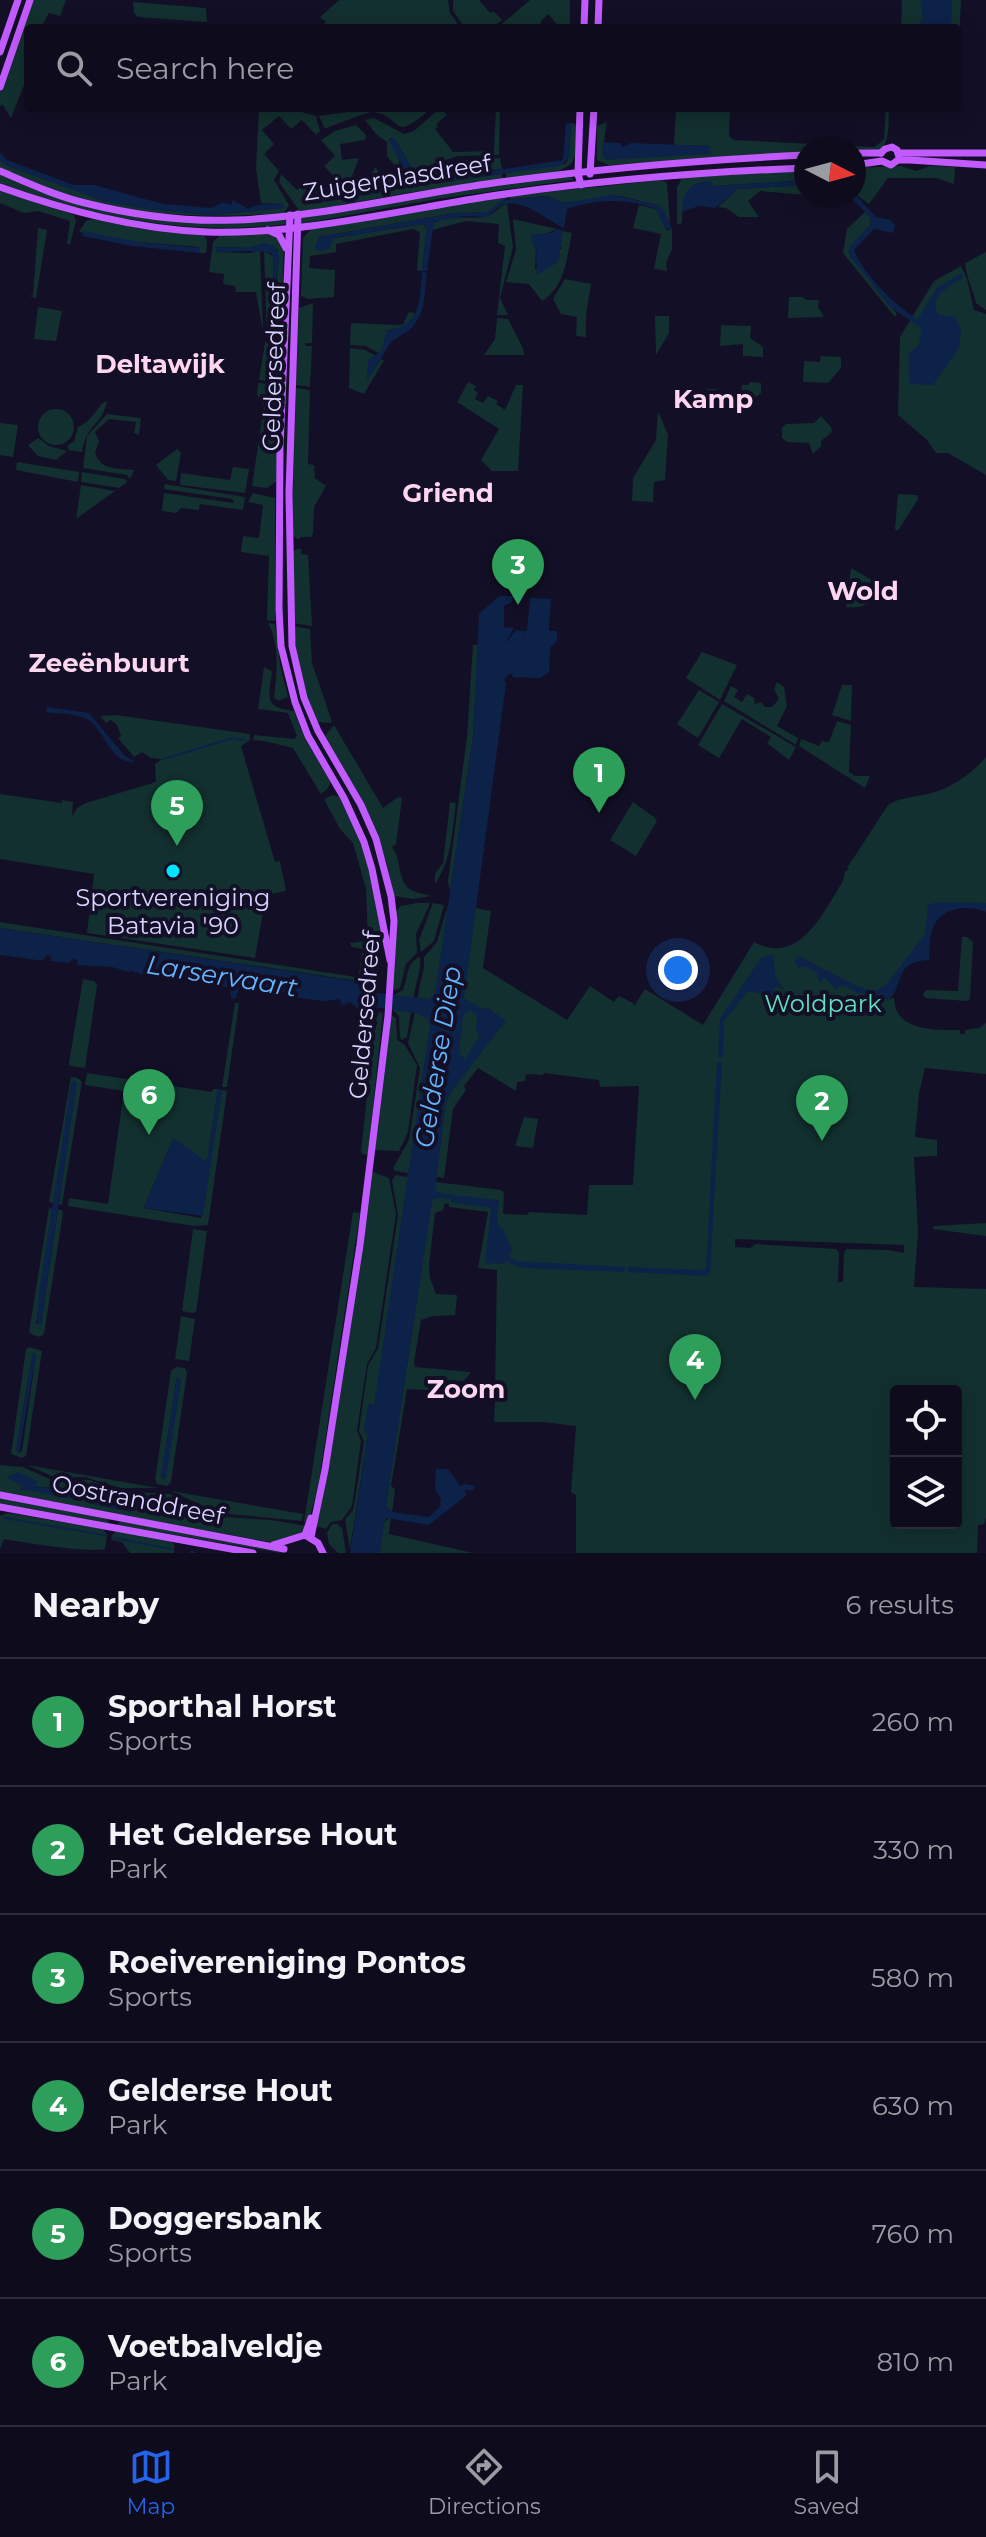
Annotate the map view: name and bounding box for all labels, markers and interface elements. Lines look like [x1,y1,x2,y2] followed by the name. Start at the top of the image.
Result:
[24,24,962,112] search box
[52,46,96,90] icon: search
[116,50,294,87] text: Search here
[794,136,866,208] north arrow
[301,148,494,207] street label: Zuigerplasdreef
[256,281,291,452] street label: Geldersedreef
[95,348,226,380] district label: Deltawijk
[673,383,753,415] district label: Kamp
[402,477,494,509] district label: Griend
[492,539,544,605] pin: 3
[827,575,899,607] district label: Wold
[28,647,190,679] district label: Zeeënbuurt
[573,747,625,813] pin: 1
[151,780,203,846] pin: 5
[164,862,182,880] marker: Sportvereniging Batavia '90
[76,883,270,940] place label: Sportvereniging Batavia '90
[343,929,386,1100] street label: Geldersedreef
[144,948,300,1004] water label: Larservaart
[658,950,698,990] your location
[408,964,468,1150] water label: Gelderse Diep
[764,989,882,1018] park label: Woldpark
[123,1069,175,1135] pin: 6
[796,1075,848,1141] pin: 2
[669,1334,721,1400] pin: 4
[427,1373,505,1405] district label: Zoom
[890,1385,962,1529] map controls
[890,1385,962,1457] button: locate
[890,1457,962,1529] button: layers
[50,1469,227,1531] street label: Oostranddreef
[32,1584,159,1626] text: Nearby
[845,1589,954,1621] text: 6 results
[108,1688,336,1725] text: Sporthal Horst
[53,1706,63,1738] text: 1
[872,1706,954,1738] text: 260 m
[108,1725,192,1757] text: Sports
[108,1816,397,1853] text: Het Gelderse Hout
[50,1834,66,1866] text: 2
[873,1834,954,1866] text: 330 m
[108,1853,167,1885] text: Park
[108,1944,466,1981] text: Roeivereniging Pontos
[50,1962,66,1994] text: 3
[871,1962,954,1994] text: 580 m
[108,1981,192,2013] text: Sports
[108,2072,333,2109] text: Gelderse Hout
[49,2090,67,2122] text: 4
[872,2090,954,2122] text: 630 m
[108,2109,167,2141] text: Park
[108,2200,322,2237] text: Doggersbank
[50,2218,66,2250] text: 5
[872,2218,954,2250] text: 760 m
[108,2237,192,2269] text: Sports
[108,2328,323,2365] text: Voetbalveldje
[50,2346,66,2378] text: 6
[876,2346,954,2378] text: 810 m
[108,2365,167,2397] text: Park
[126,2445,175,2520] tab: Map
[428,2445,541,2520] tab: Directions
[794,2445,860,2520] tab: Saved

